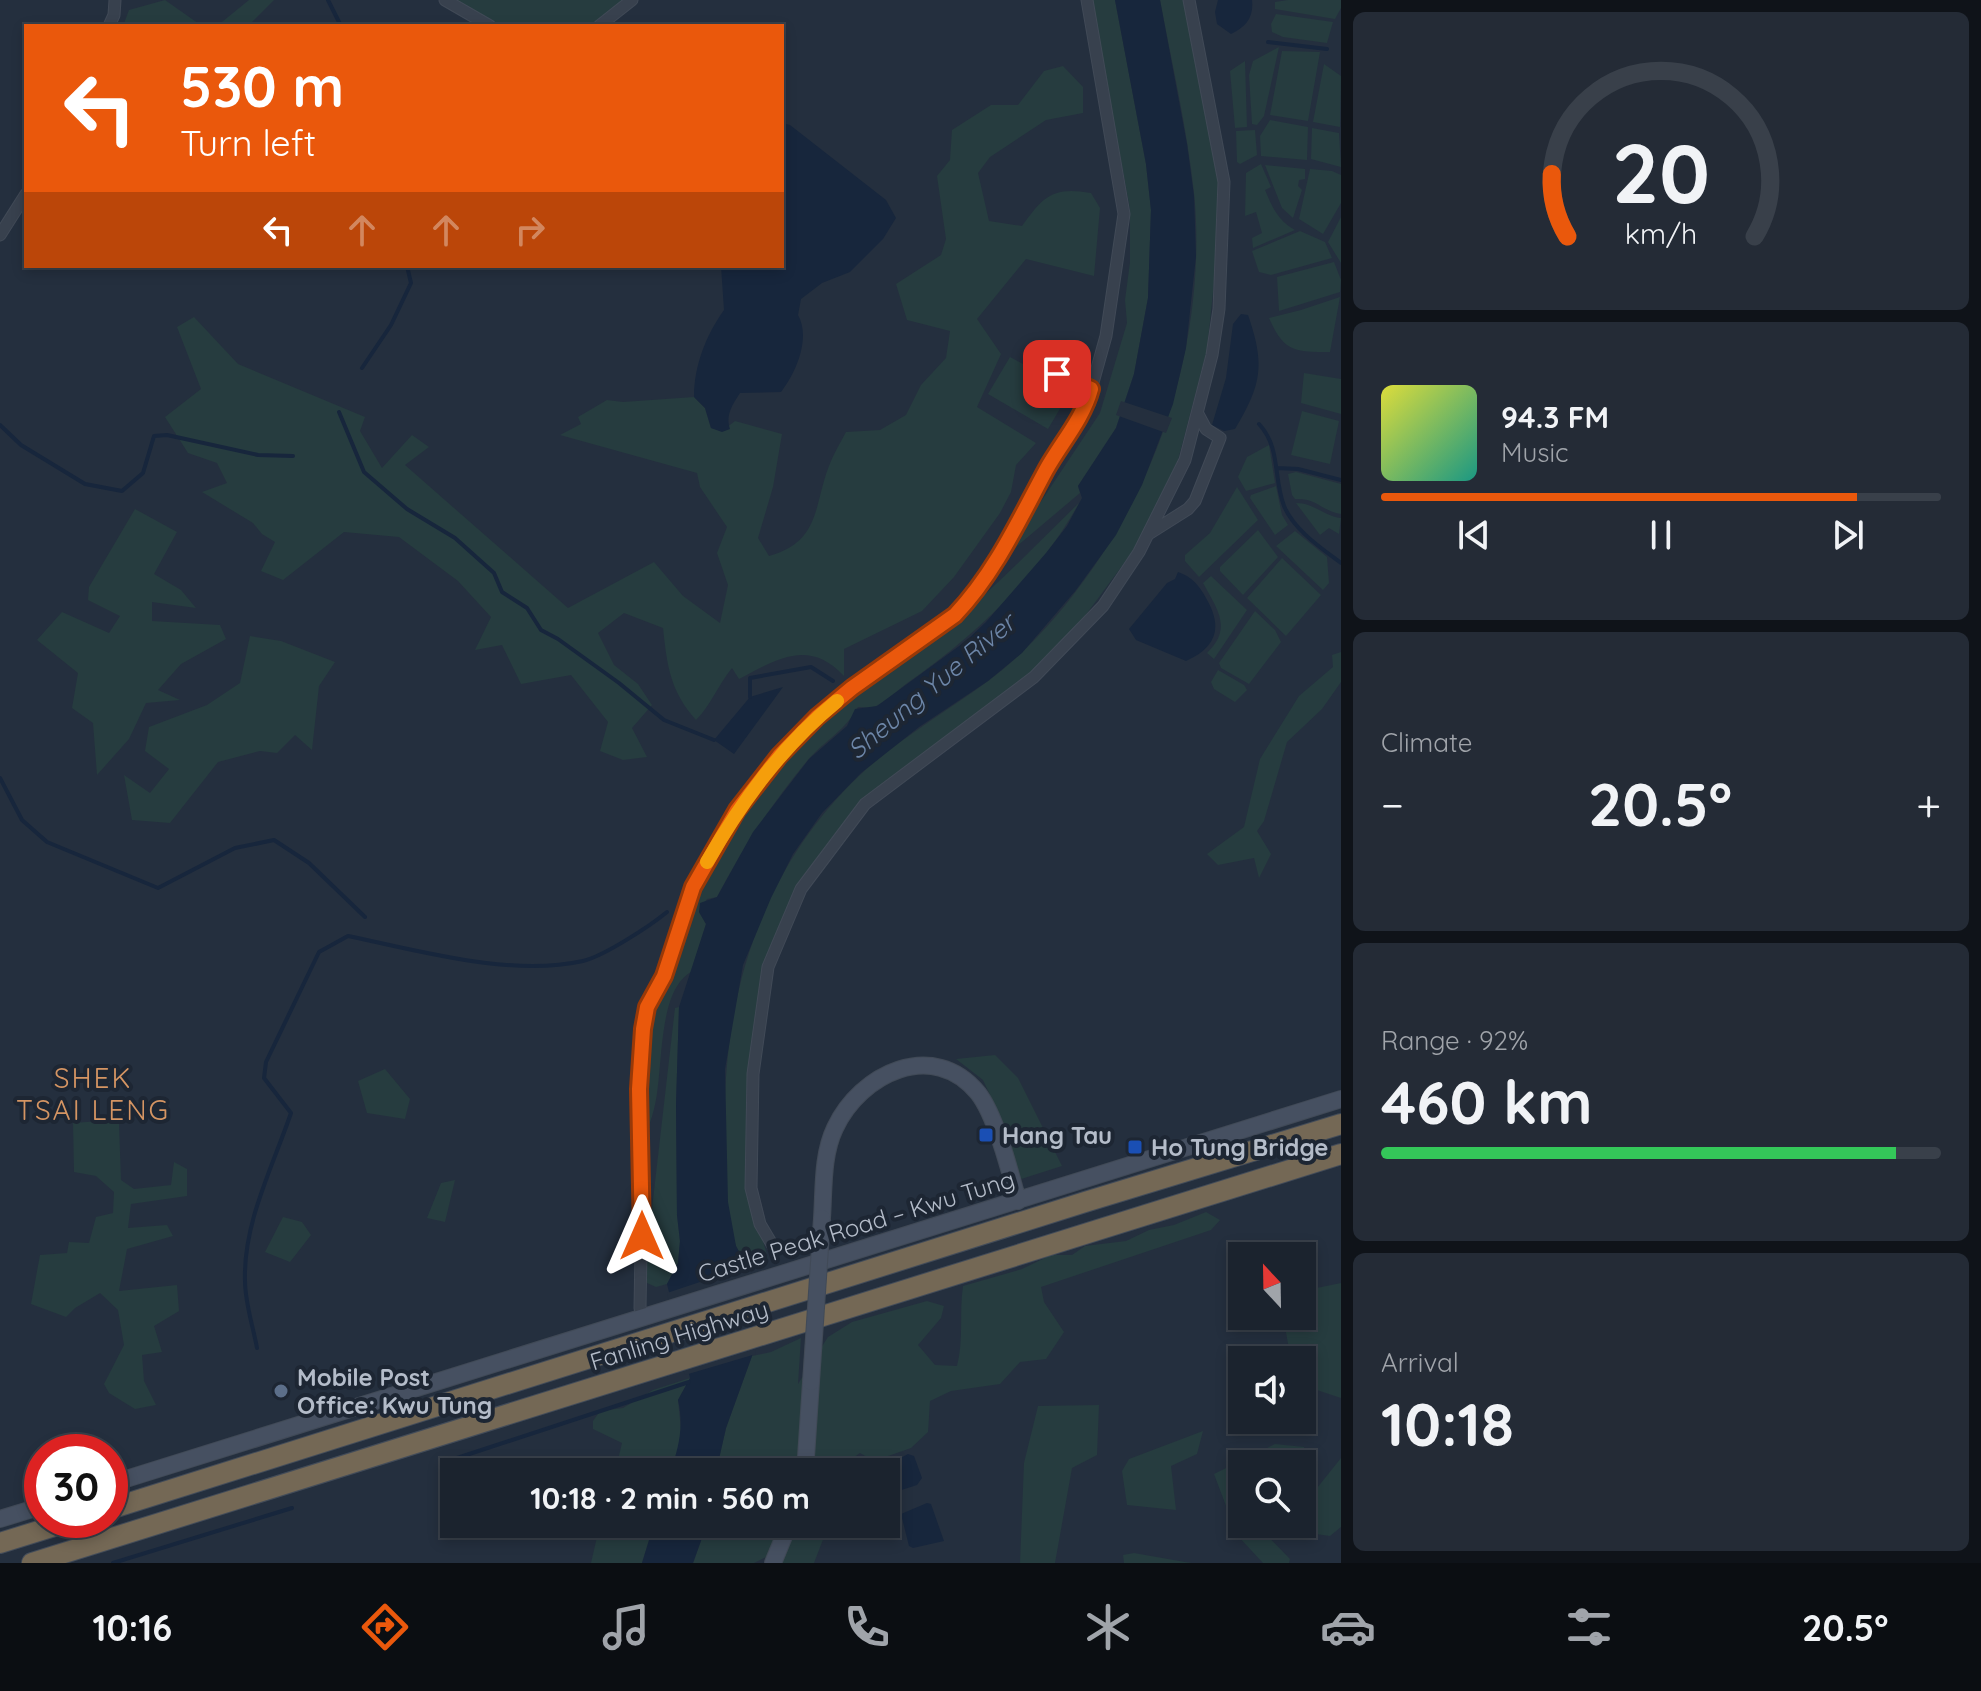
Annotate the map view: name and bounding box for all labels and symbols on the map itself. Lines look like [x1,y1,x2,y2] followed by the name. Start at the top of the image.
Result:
[1023,340,1091,408] pin
[840,604,1024,766] water label: Sheung Yue River
[16,1060,170,1127] district label: SHEK TSAI LENG
[1002,1120,1112,1150] place label: Hang Tau
[977,1126,995,1144] marker: Hang Tau
[1151,1132,1328,1162] place label: Ho Tung Bridge
[1126,1138,1144,1156] marker: Ho Tung Bridge
[694,1163,1018,1289] street label: Castle Peak Road – Kwu Tung
[600,1194,684,1278] position arrow
[1228,1242,1316,1330] north arrow
[586,1294,772,1376] street label: Fanling Highway
[297,1362,492,1420] place label: Mobile Post Office: Kwu Tung
[272,1382,290,1400] marker: Mobile Post Office: Kwu Tung
[24,1434,128,1538] speed limit sign: 30

